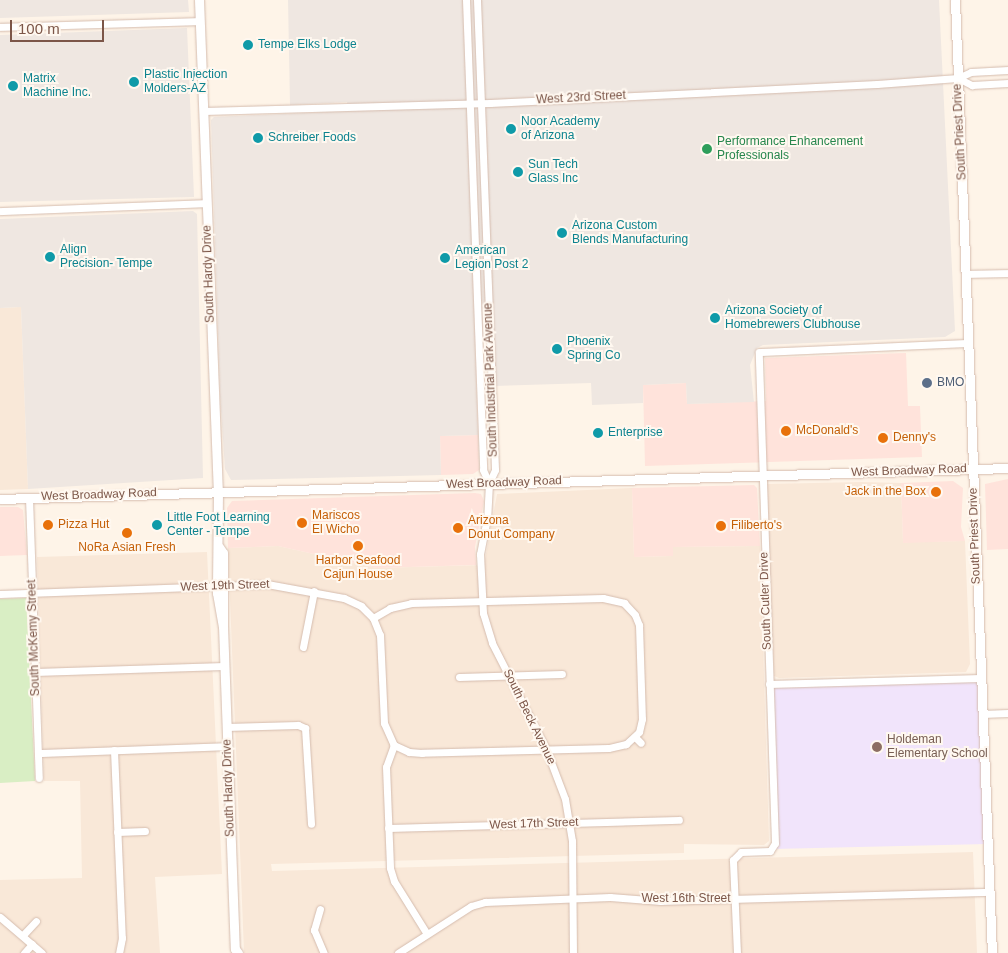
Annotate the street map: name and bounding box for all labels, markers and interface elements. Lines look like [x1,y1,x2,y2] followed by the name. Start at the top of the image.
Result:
[12,10,106,42] scale bar
[18,20,60,37] text: 100 m
[258,38,357,52] place label: Tempe Elks Lodge
[242,39,254,51] marker: Tempe Elks Lodge
[144,68,227,96] place label: Plastic Injection Molders-AZ
[23,72,91,100] place label: Matrix Machine Inc.
[128,76,140,88] marker: Plastic Injection Molders-AZ
[7,80,19,92] marker: Matrix Machine Inc.
[950,83,970,181] street label: South Priest Drive
[536,88,626,108] street label: West 23rd Street
[521,115,600,143] place label: Noor Academy of Arizona
[505,123,517,135] marker: Noor Academy of Arizona
[268,131,356,145] place label: Schreiber Foods
[252,132,264,144] marker: Schreiber Foods
[717,135,863,163] place label: Performance Enhancement Professionals
[701,143,713,155] marker: Performance Enhancement Professionals
[528,158,578,186] place label: Sun Tech Glass Inc
[512,166,524,178] marker: Sun Tech Glass Inc
[572,219,688,247] place label: Arizona Custom Blends Manufacturing
[200,225,218,323] street label: South Hardy Drive
[556,227,568,239] marker: Arizona Custom Blends Manufacturing
[60,243,153,271] place label: Align Precision- Tempe
[455,244,528,272] place label: American Legion Post 2
[44,251,56,263] marker: Align Precision- Tempe
[439,252,451,264] marker: American Legion Post 2
[481,302,501,458] street label: South Industrial Park Avenue
[725,304,860,332] place label: Arizona Society of Homebrewers Clubhouse
[709,312,721,324] marker: Arizona Society of Homebrewers Clubhouse
[567,335,620,363] place label: Phoenix Spring Co
[551,343,563,355] marker: Phoenix Spring Co
[937,376,964,390] place label: BMO
[921,377,933,389] marker: BMO
[796,424,858,438] place label: McDonald's
[780,425,792,437] marker: McDonald's
[608,426,663,440] place label: Enterprise
[592,427,604,439] marker: Enterprise
[893,431,936,445] place label: Denny's
[877,432,889,444] marker: Denny's
[851,462,967,480] street label: West Broadway Road
[446,474,562,492] street label: West Broadway Road
[845,485,926,499] place label: Jack in the Box
[41,486,157,504] street label: West Broadway Road
[930,486,942,498] marker: Jack in the Box
[966,487,984,585] street label: South Priest Drive
[312,509,360,537] place label: Mariscos El Wicho
[167,511,270,539] place label: Little Foot Learning Center - Tempe
[468,514,555,542] place label: Arizona Donut Company
[296,517,308,529] marker: Mariscos El Wicho
[58,518,109,532] place label: Pizza Hut
[42,519,54,531] marker: Pizza Hut
[151,519,163,531] marker: Little Foot Learning Center - Tempe
[731,519,782,533] place label: Filiberto's
[715,520,727,532] marker: Filiberto's
[452,522,464,534] marker: Arizona Donut Company
[121,527,133,539] marker: NoRa Asian Fresh
[352,540,364,552] marker: Harbor Seafood Cajun House
[78,541,176,555] place label: NoRa Asian Fresh
[757,552,775,650] street label: South Cutler Drive
[316,554,400,582] place label: Harbor Seafood Cajun House
[180,577,270,595] street label: West 19th Street
[25,579,43,697] street label: South McKemy Street
[499,667,559,767] street label: South Beck Avenue
[887,733,988,761] place label: Holdeman Elementary School
[220,739,238,837] street label: South Hardy Drive
[871,741,883,753] marker: Holdeman Elementary School
[489,815,579,833] street label: West 17th Street
[641,892,731,906] street label: West 16th Street

